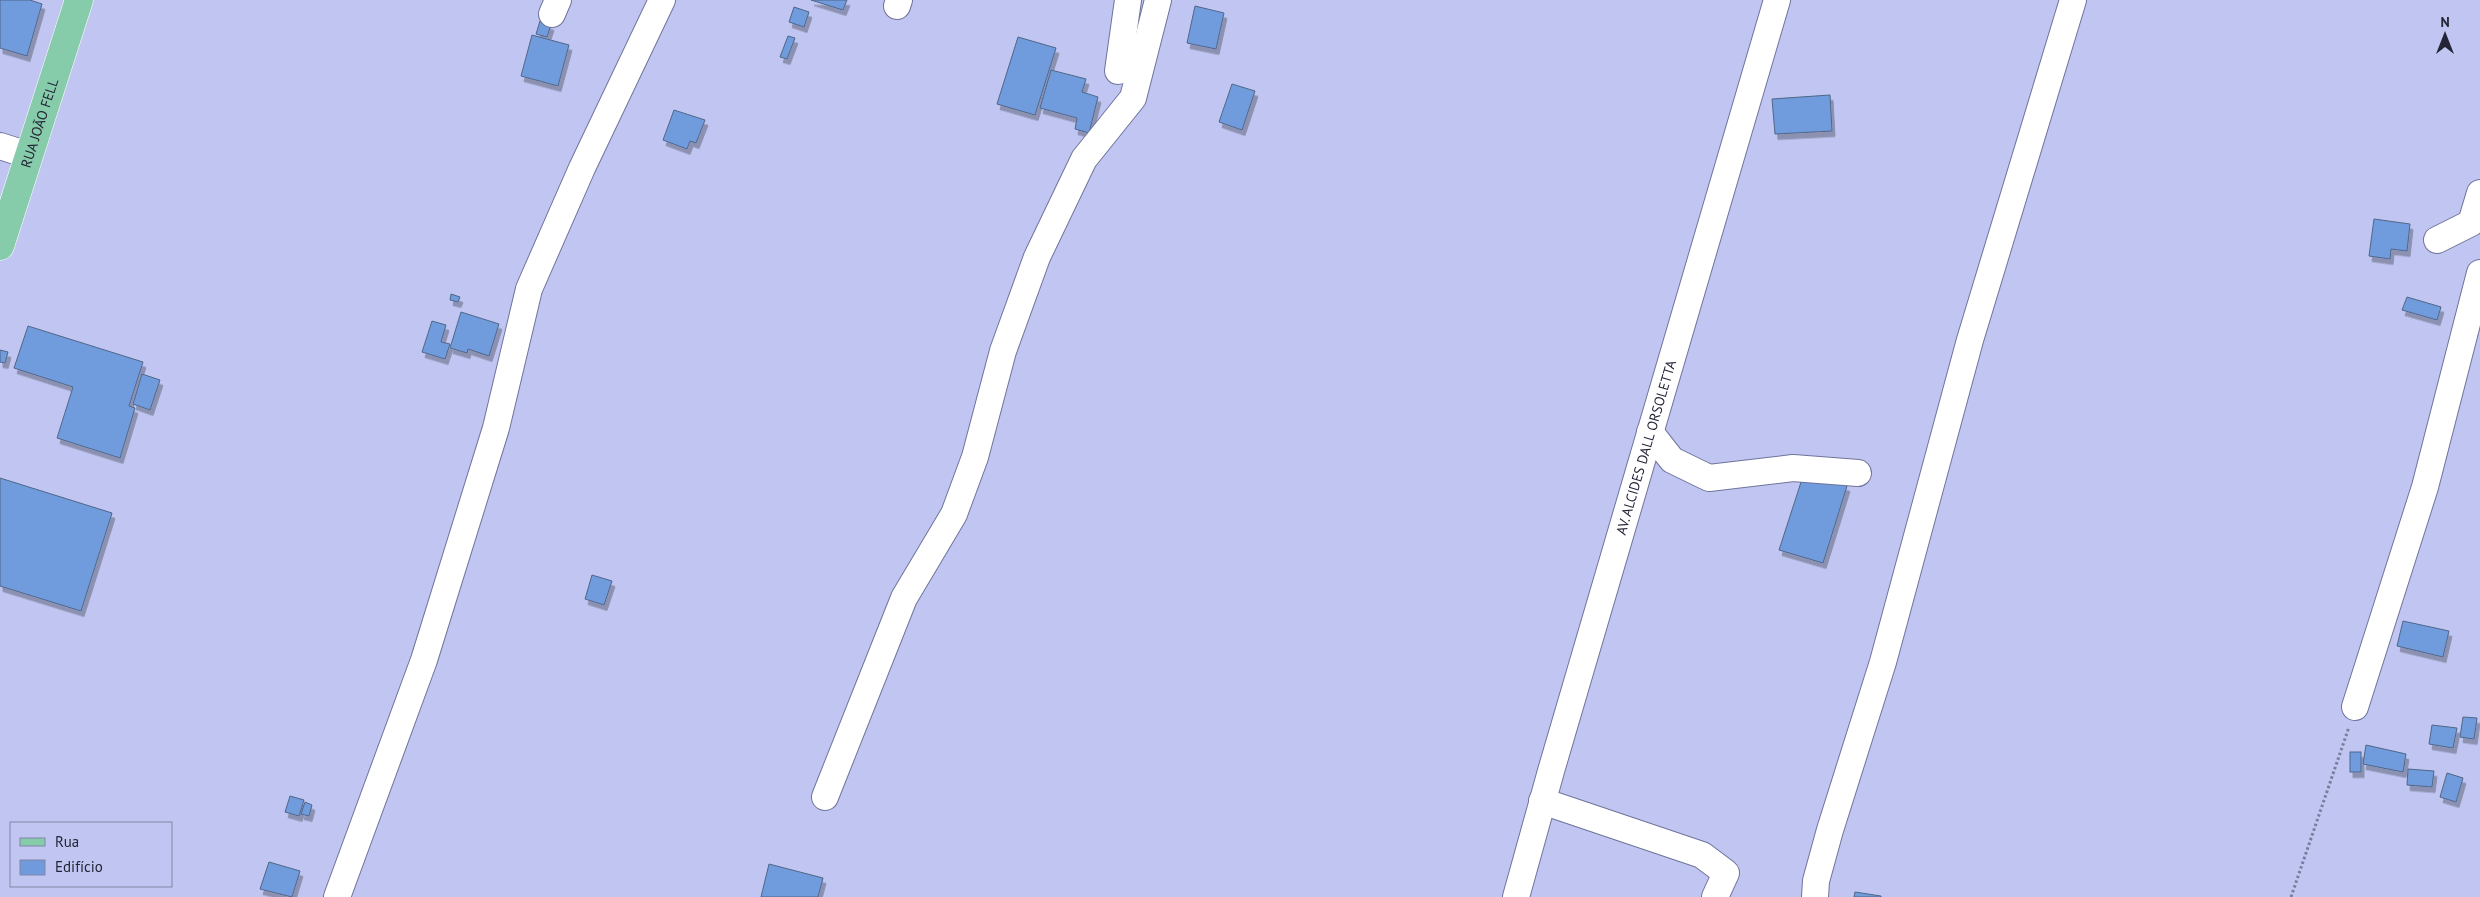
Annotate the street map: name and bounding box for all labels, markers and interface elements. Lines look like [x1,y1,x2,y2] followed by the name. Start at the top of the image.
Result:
[2420,10,2470,60] north arrow
[2440,13,2450,31] text: N
[17,76,62,170] street label: RUA JOÃO FELL
[1612,357,1680,537] street label: AV. ALCIDES DALL ORSOLETTA
[10,822,172,887] legend
[55,832,79,851] text: Rua
[55,857,103,876] text: Edifício

